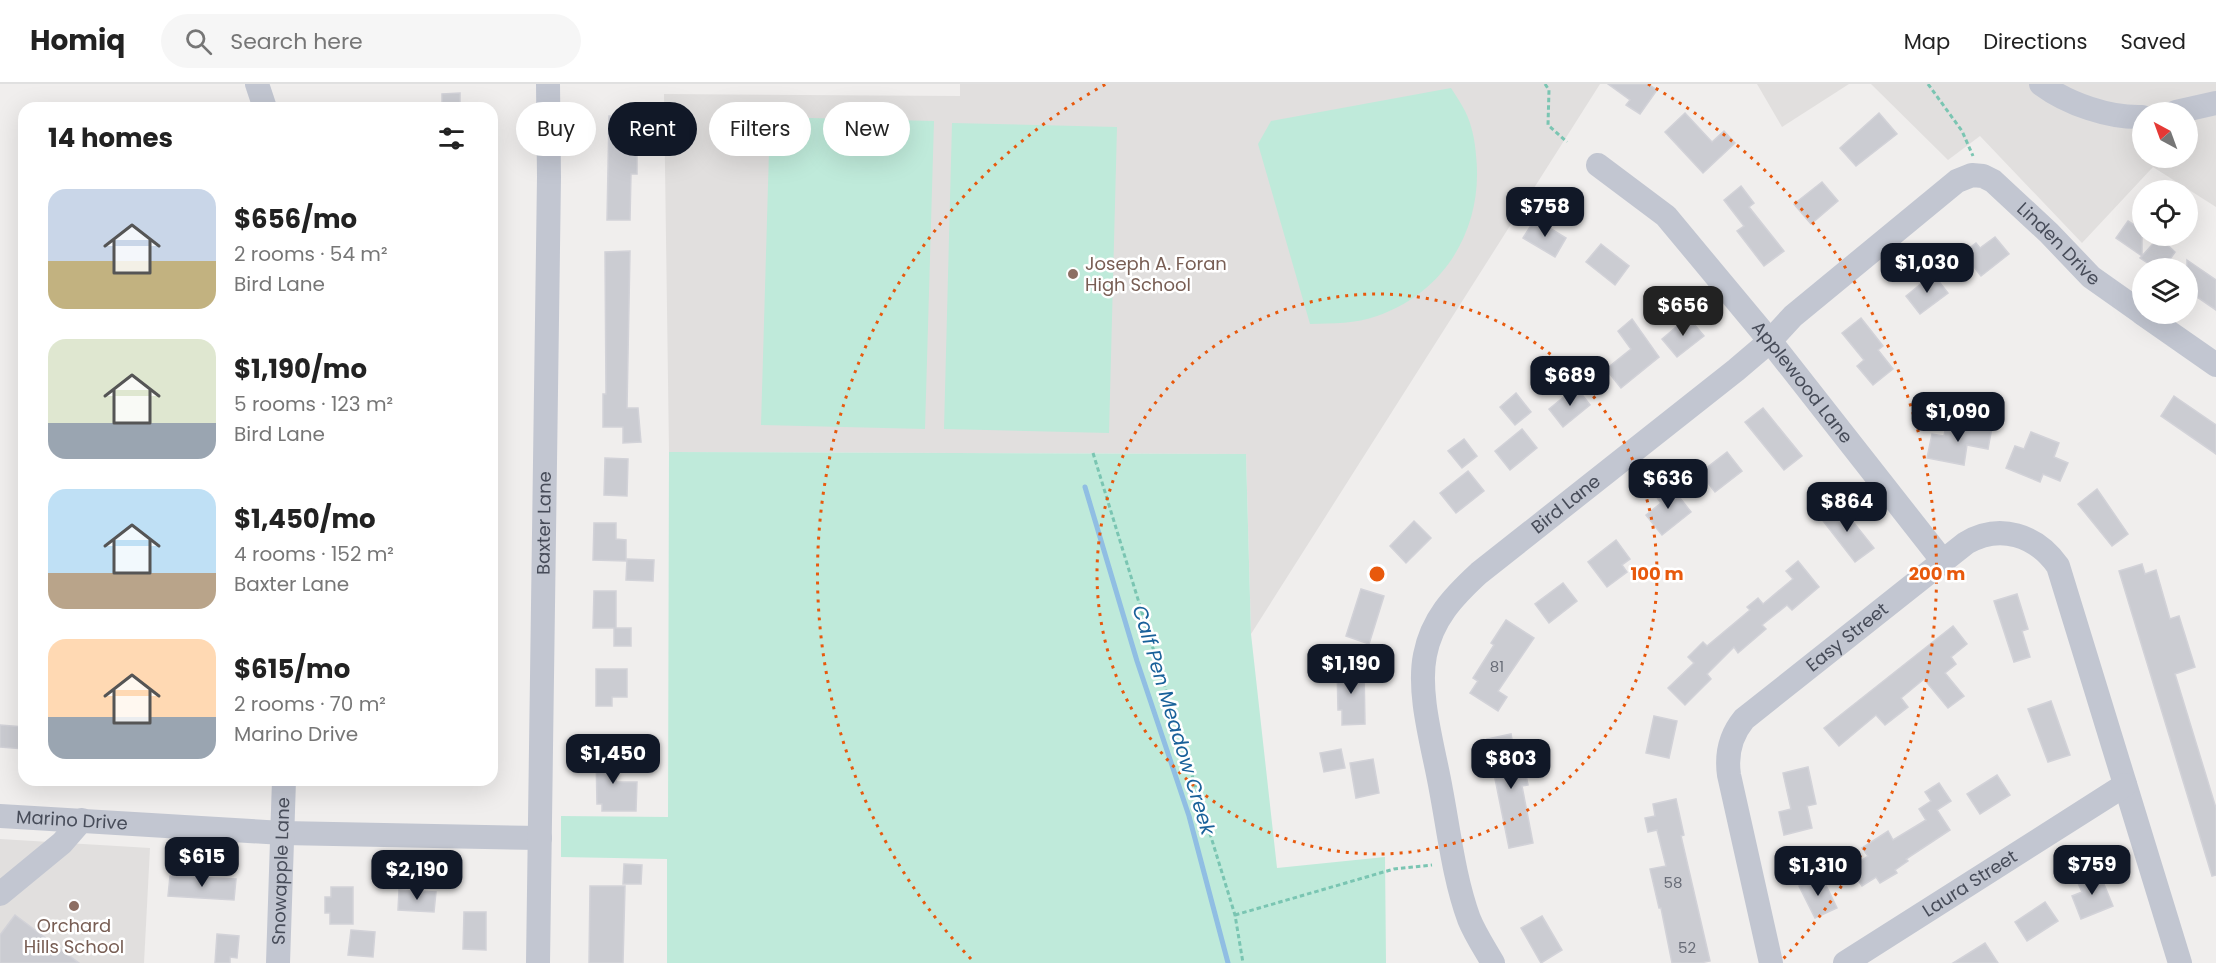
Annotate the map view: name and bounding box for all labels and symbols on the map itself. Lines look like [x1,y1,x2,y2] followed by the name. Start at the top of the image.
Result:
[2132,102,2198,168] north arrow
[1509,187,1581,238] pin: $758
[2012,196,2105,291] street label: Linden Drive
[1878,243,1976,294] pin: $1,030
[1085,251,1227,297] place label: Joseph A. Foran High School
[1066,267,1080,281] marker: Joseph A. Foran High School
[1647,286,1719,337] pin: $656
[1746,315,1859,448] street label: Applewood Lane
[1534,356,1606,407] pin: $689
[1909,392,2007,443] pin: $1,090
[1632,459,1704,510] pin: $636
[1526,469,1606,539] street label: Bird Lane
[530,471,557,575] street label: Baxter Lane
[1811,482,1883,533] pin: $864
[1630,561,1684,586] text: 100 m
[1909,561,1965,586] text: 200 m
[1367,564,1387,584] centre of rings
[1800,596,1893,677] street label: Easy Street
[1126,602,1223,840] water label: Calf Pen Meadow Creek
[1302,644,1400,695] pin: $1,190
[1490,656,1504,677] house number: 81
[564,734,662,785] pin: $1,450
[1475,739,1547,790] pin: $803
[266,797,295,945] street label: Snowapple Lane
[15,804,128,836] street label: Marino Drive
[166,837,238,888] pin: $615
[1917,844,2022,923] street label: Laura Street
[2056,845,2128,896] pin: $759
[1769,846,1867,897] pin: $1,310
[368,850,466,901] pin: $2,190
[1664,872,1682,893] house number: 58
[67,899,81,913] marker: Orchard Hills School
[24,913,124,959] place label: Orchard Hills School
[1678,937,1696,958] house number: 52

